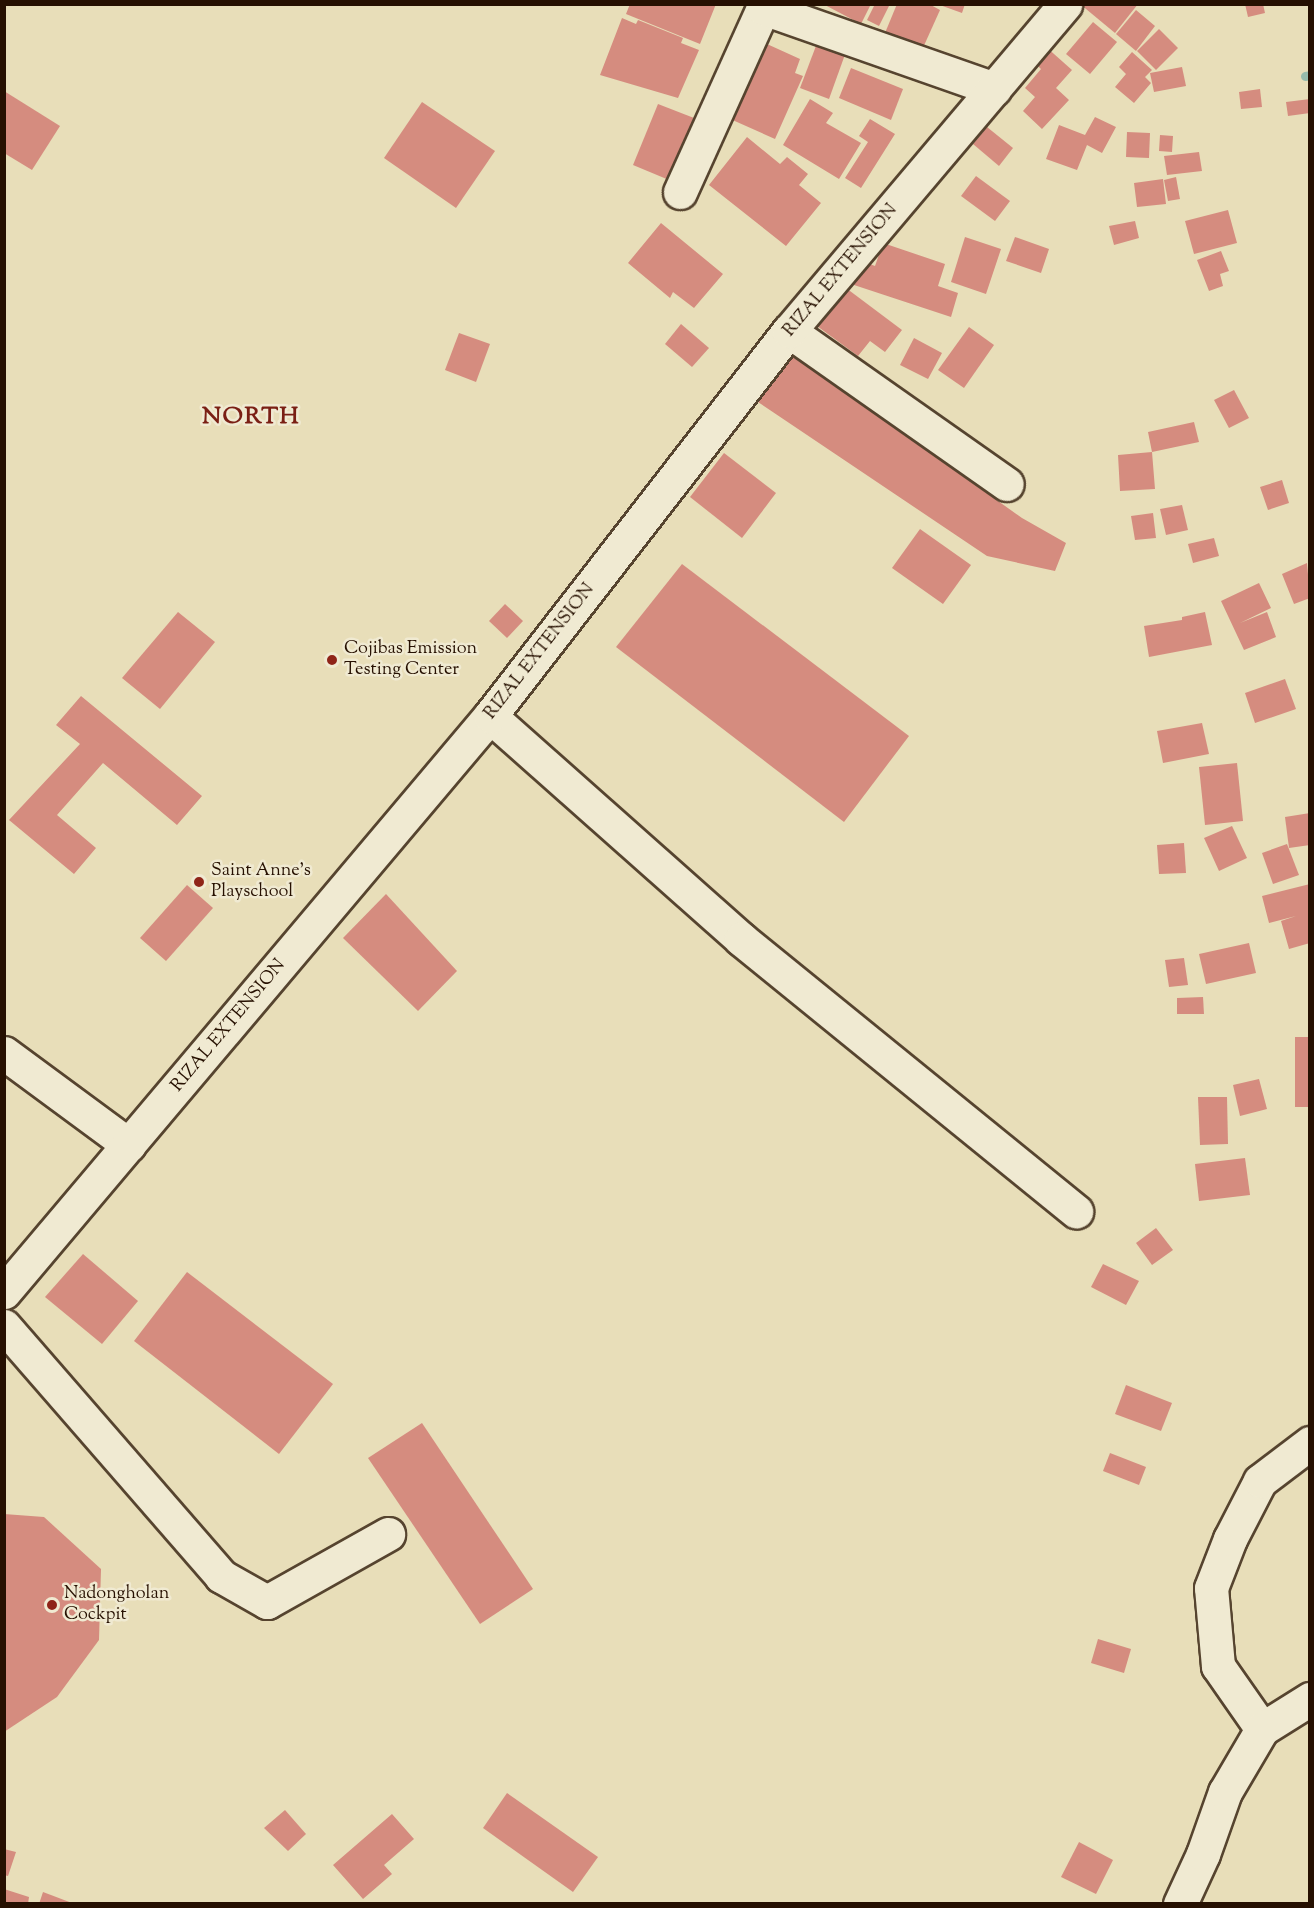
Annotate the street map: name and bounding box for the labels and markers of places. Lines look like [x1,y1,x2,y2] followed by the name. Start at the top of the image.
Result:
[344,639,477,682] place label: Cojibas Emission Testing Center
[325,653,339,667] marker: Cojibas Emission Testing Center
[211,861,311,904] place label: Saint Anne's Playschool
[192,875,206,889] marker: Saint Anne's Playschool
[64,1584,169,1626] place label: Nadongholan Cockpit
[45,1598,59,1612] marker: Nadongholan Cockpit

